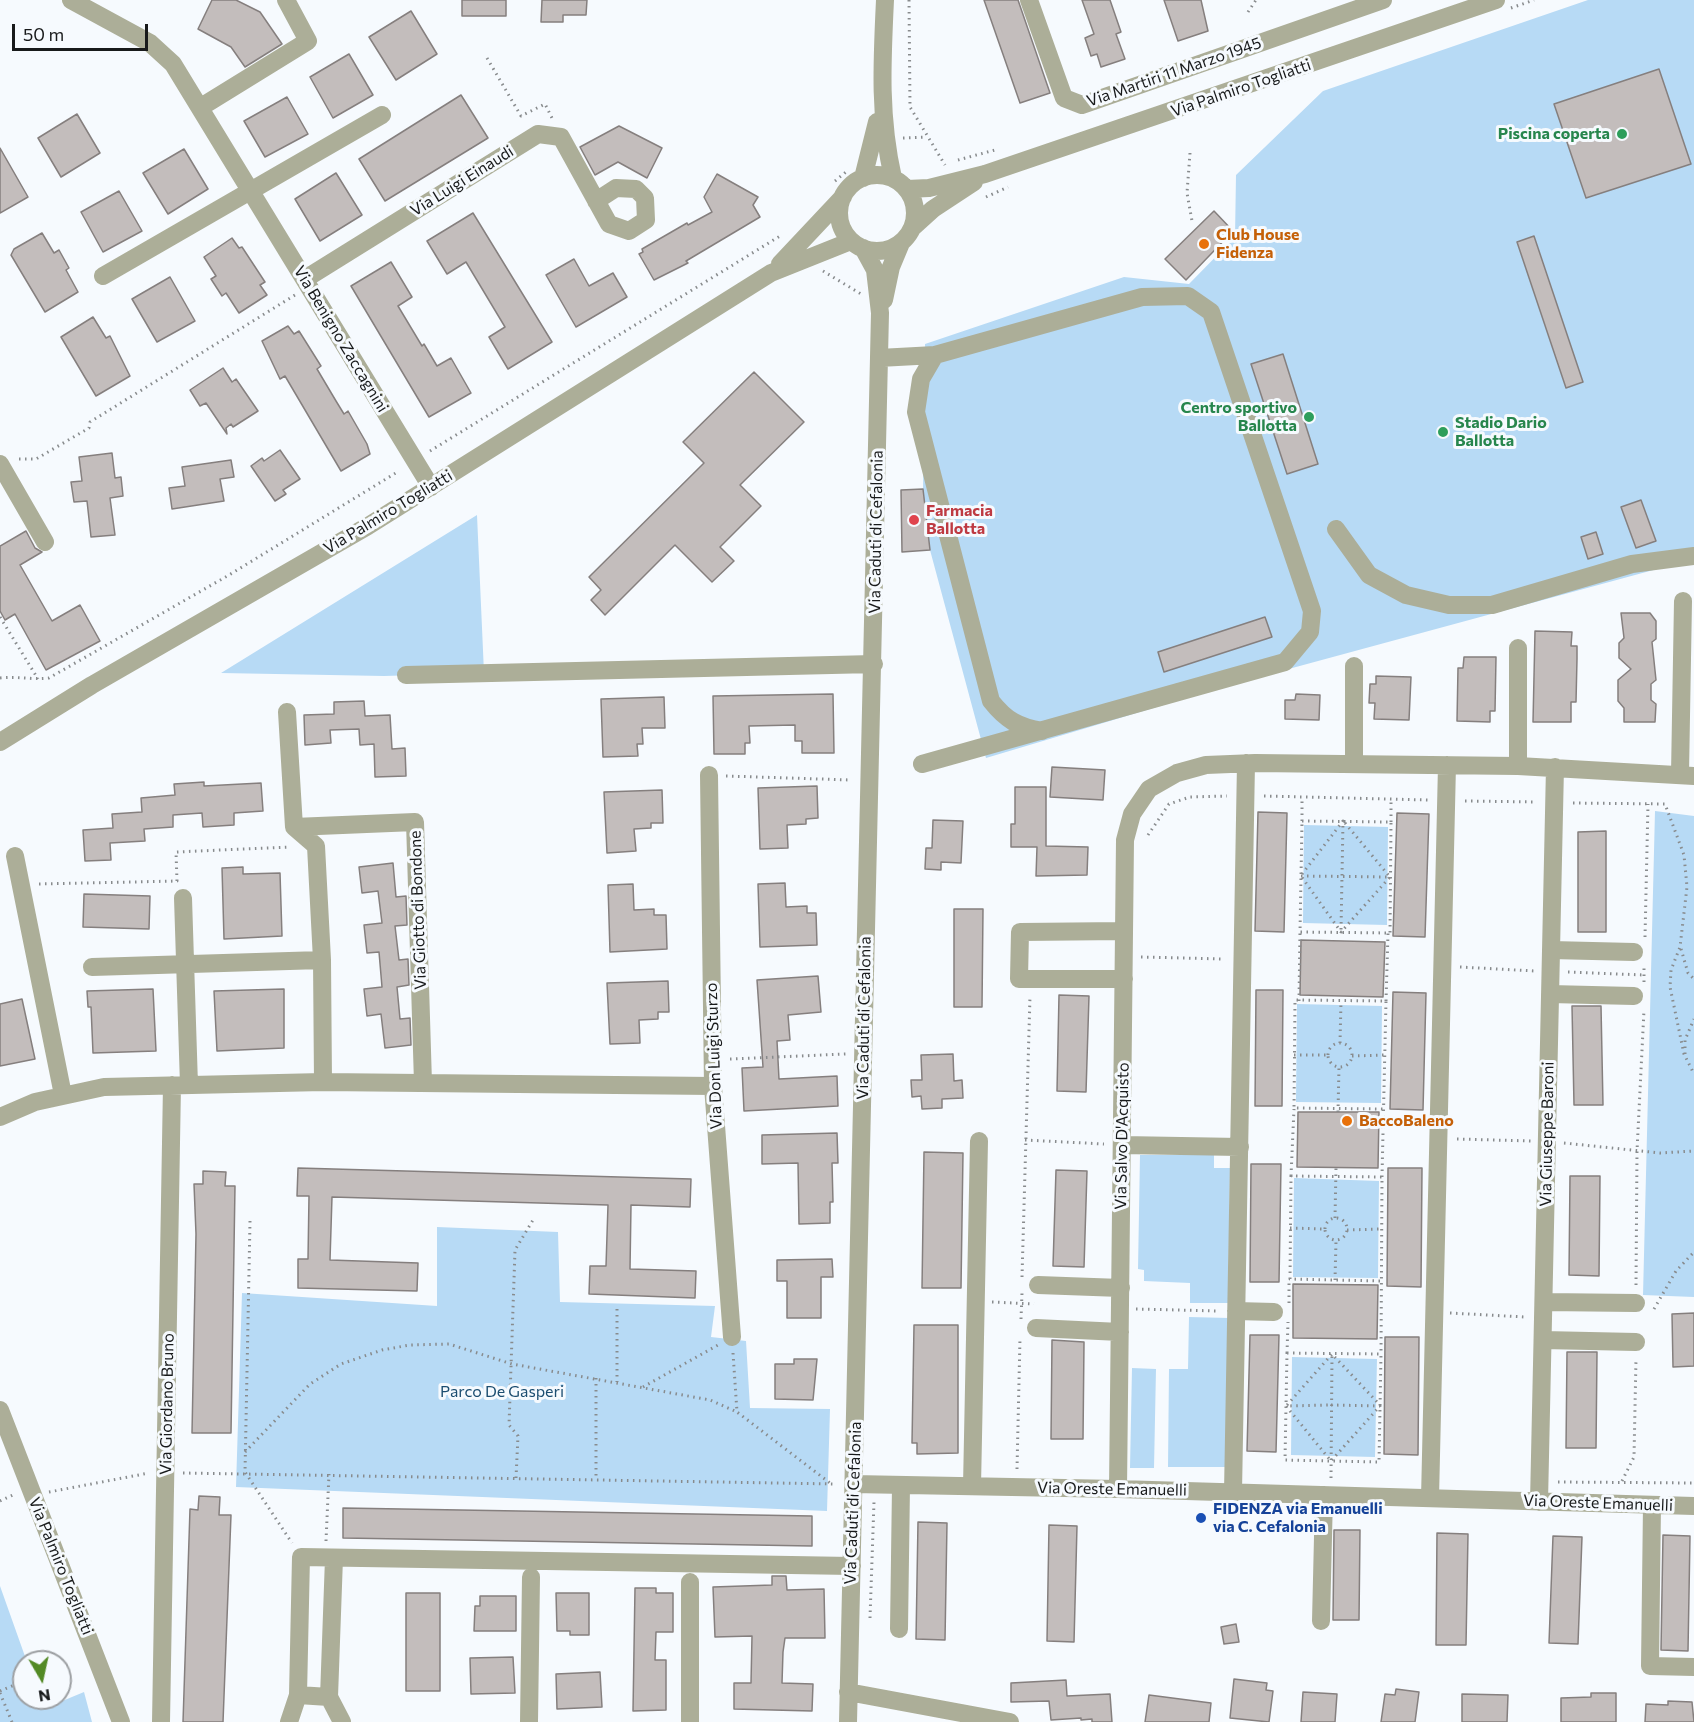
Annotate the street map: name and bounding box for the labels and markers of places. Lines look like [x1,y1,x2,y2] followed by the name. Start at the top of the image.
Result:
[1498,124,1610,144] place label: Piscina coperta
[1615,127,1629,141] marker: Piscina coperta
[1216,225,1300,263] place label: Club House Fidenza
[1197,237,1211,251] marker: Club House Fidenza
[1180,398,1297,436] place label: Centro sportivo Ballotta
[1302,410,1316,424] marker: Centro sportivo Ballotta
[1455,413,1547,451] place label: Stadio Dario Ballotta
[1436,425,1450,439] marker: Stadio Dario Ballotta
[926,501,993,539] place label: Farmacia Ballotta
[907,513,921,527] marker: Farmacia Ballotta
[1359,1111,1454,1131] place label: BaccoBaleno
[1340,1114,1354,1128] marker: BaccoBaleno
[1213,1499,1383,1537] place label: FIDENZA via Emanuelli via C. Cefalonia
[1194,1511,1208,1525] marker: FIDENZA via Emanuelli via C. Cefalonia

